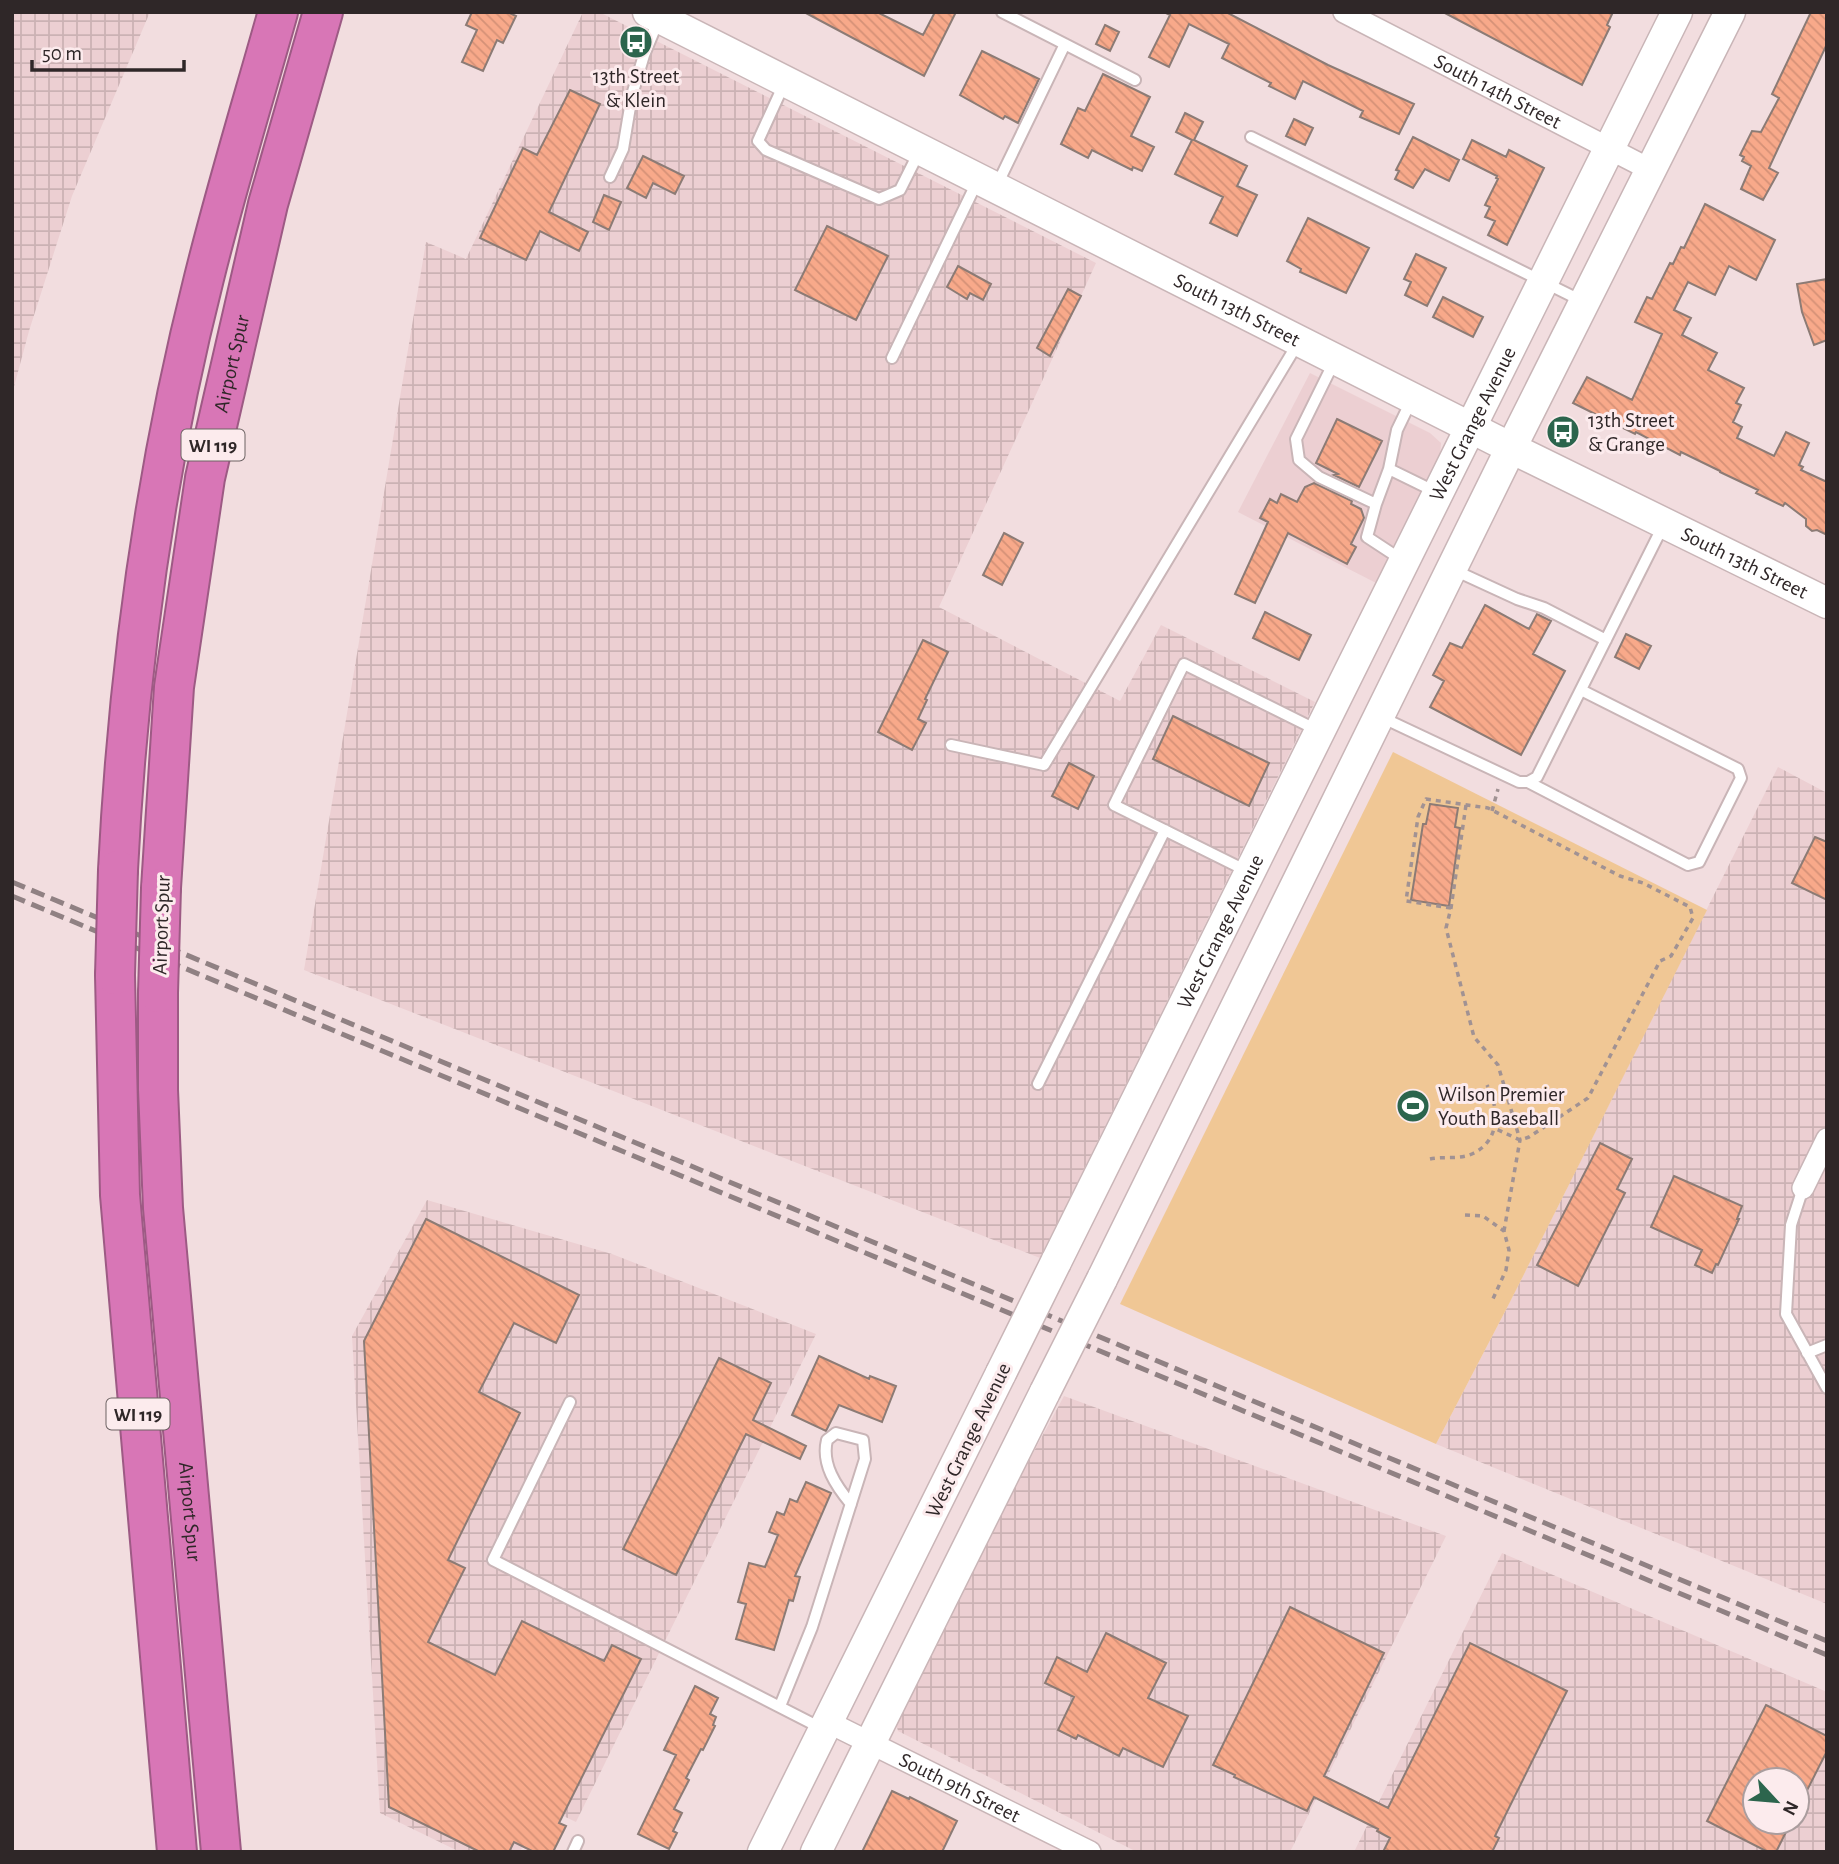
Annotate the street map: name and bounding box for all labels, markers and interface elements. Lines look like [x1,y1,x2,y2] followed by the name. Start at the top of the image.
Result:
[617,23,655,61] bus stop icon: 13th Street & Klein
[32,28,184,72] scale bar
[42,43,82,64] text: 50 m
[1431,50,1565,133] street label: South 14th Street
[593,66,679,111] place label: 13th Street & Klein
[1171,270,1303,351] street label: South 13th Street
[210,313,253,415] street label: Airport Spur
[1426,344,1520,504] street label: West Grange Avenue
[1588,410,1675,455] place label: 13th Street & Grange
[1544,413,1582,451] bus stop icon: 13th Street & Grange
[182,430,244,460] road number: WI 119
[1678,523,1811,603] street label: South 13th Street
[1174,851,1268,1012] street label: West Grange Avenue
[149,875,174,975] street label: Airport Spur
[1438,1084,1565,1129] place label: Wilson Premier Youth Baseball
[1394,1087,1432,1125] sports icon: Wilson Premier Youth Baseball
[922,1360,1015,1521] street label: West Grange Avenue
[106,1398,170,1430] road number: WI 119
[175,1461,205,1563] street label: Airport Spur
[896,1749,1024,1827] street label: South 9th Street
[1741,1766,1811,1836] north arrow
[1778,1798,1801,1818] text: N

